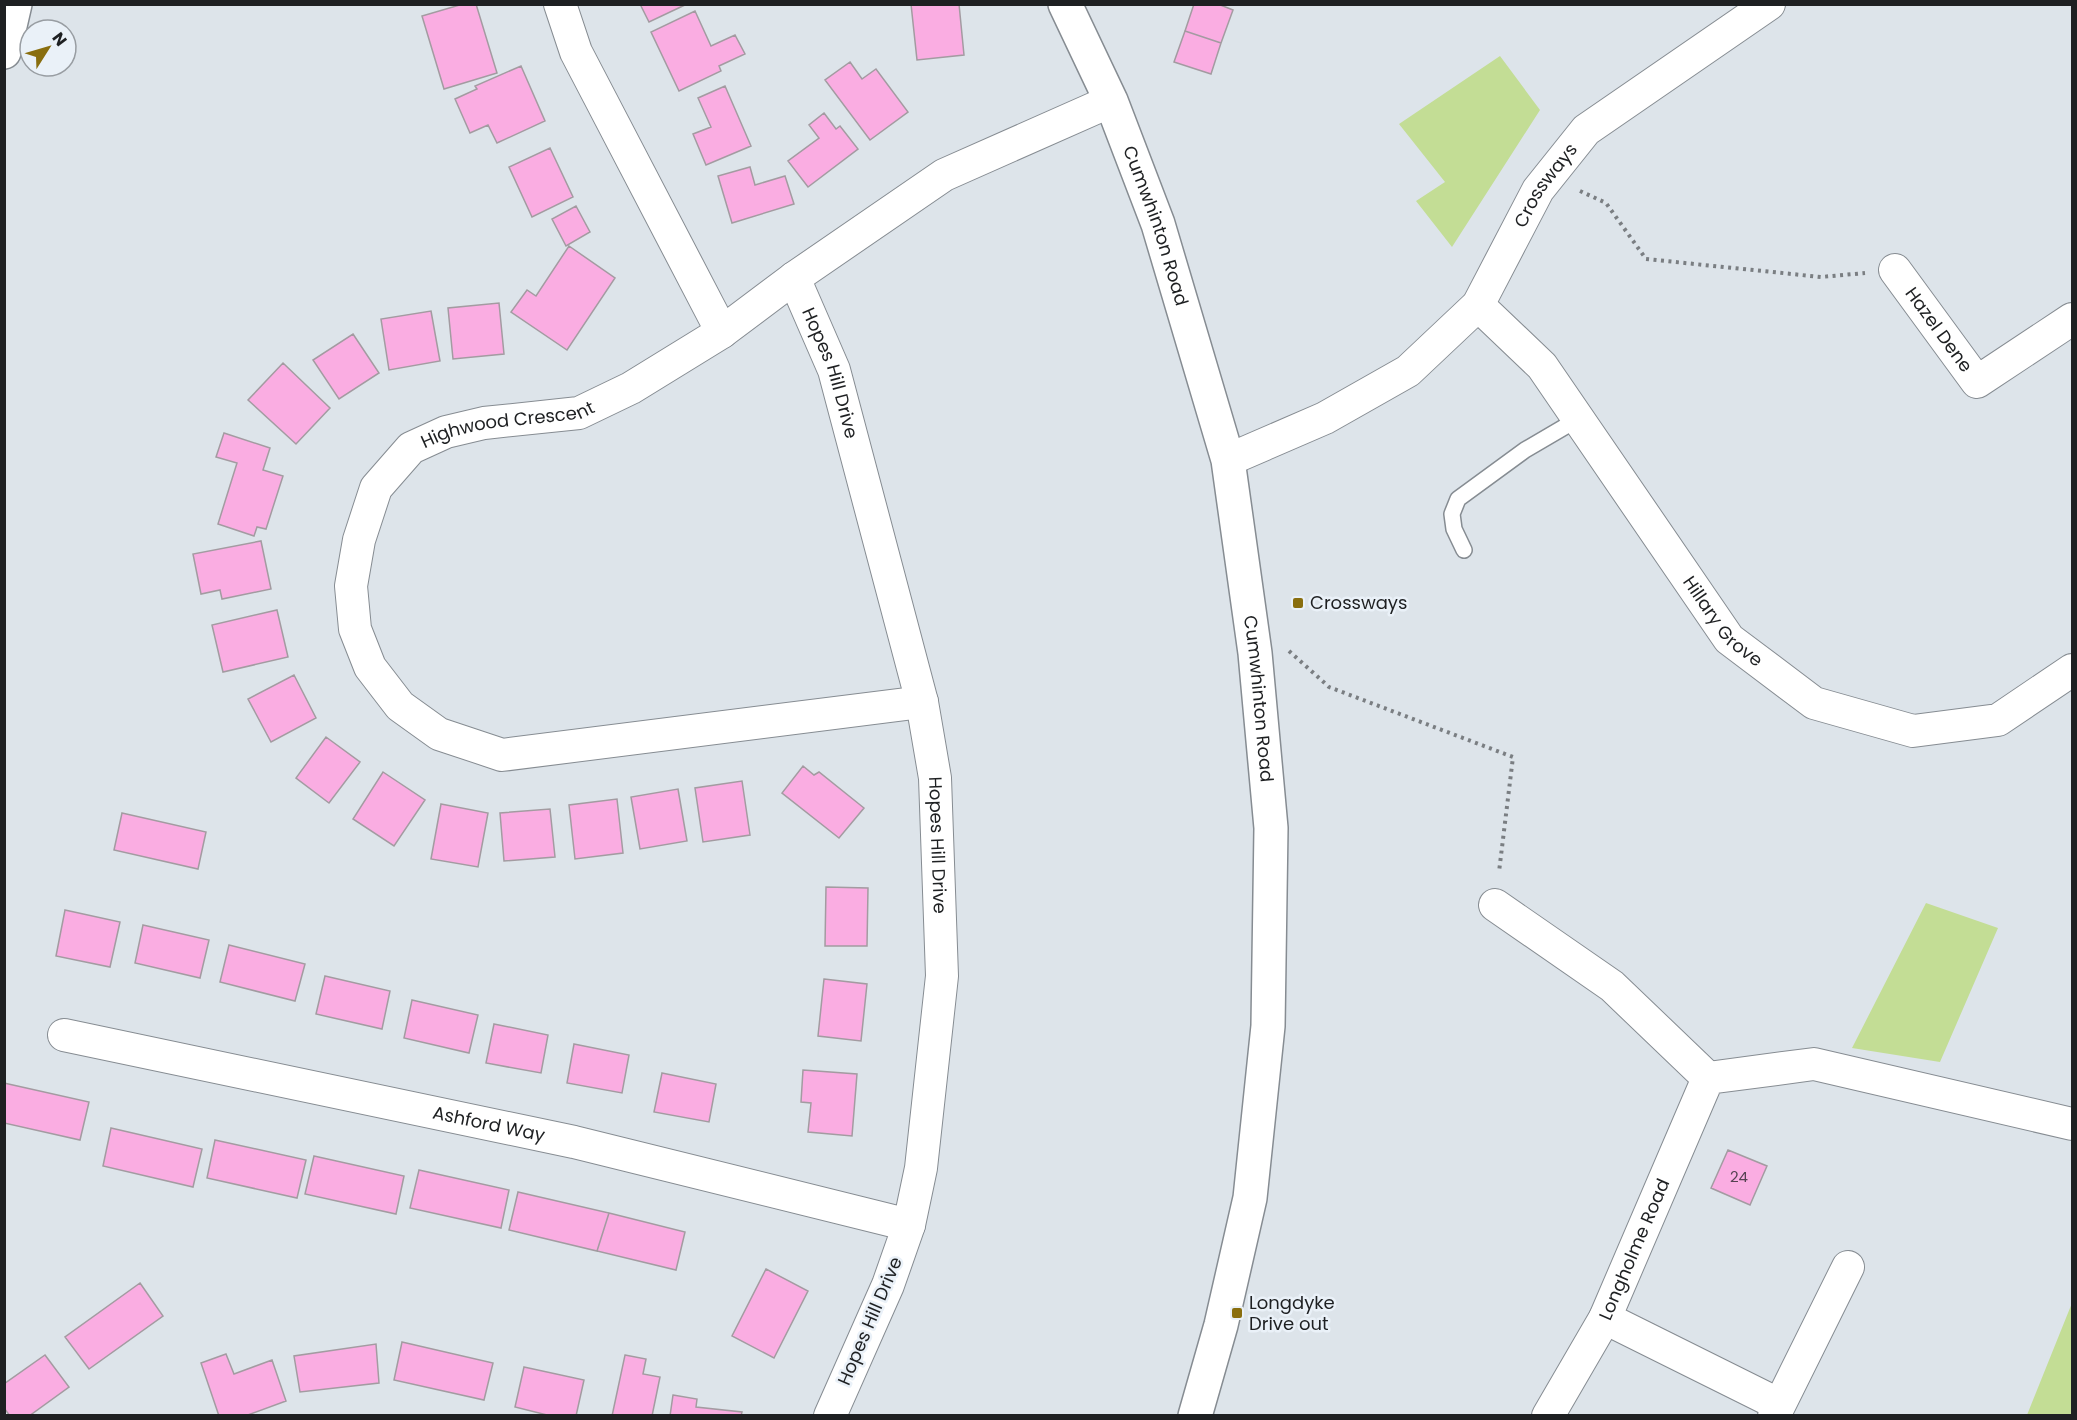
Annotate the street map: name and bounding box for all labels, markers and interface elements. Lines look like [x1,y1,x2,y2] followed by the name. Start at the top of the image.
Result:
[18,18,78,78] north arrow
[47,28,72,51] text: N
[1508,138,1583,232] street label: Crossways
[1117,142,1195,309] street label: Cumwhinton Road
[1900,282,1979,377] street label: Hazel Dene
[796,303,865,441] street label: Hopes Hill Drive
[417,394,598,454] street label: Highwood Crescent
[1677,571,1768,672] street label: Hillary Grove
[1310,590,1407,615] place label: Crossways
[1291,596,1305,610] marker: Crossways
[1238,614,1280,783] street label: Cumwhinton Road
[923,776,953,914] street label: Hopes Hill Drive
[430,1100,547,1148] street label: Ashford Way
[1730,1166,1748,1187] house number: 24
[1593,1175,1675,1324] street label: Longholme Road
[831,1253,908,1389] street label: Hopes Hill Drive
[1249,1290,1335,1336] place label: Longdyke Drive out
[1230,1306,1244,1320] marker: Longdyke Drive out

